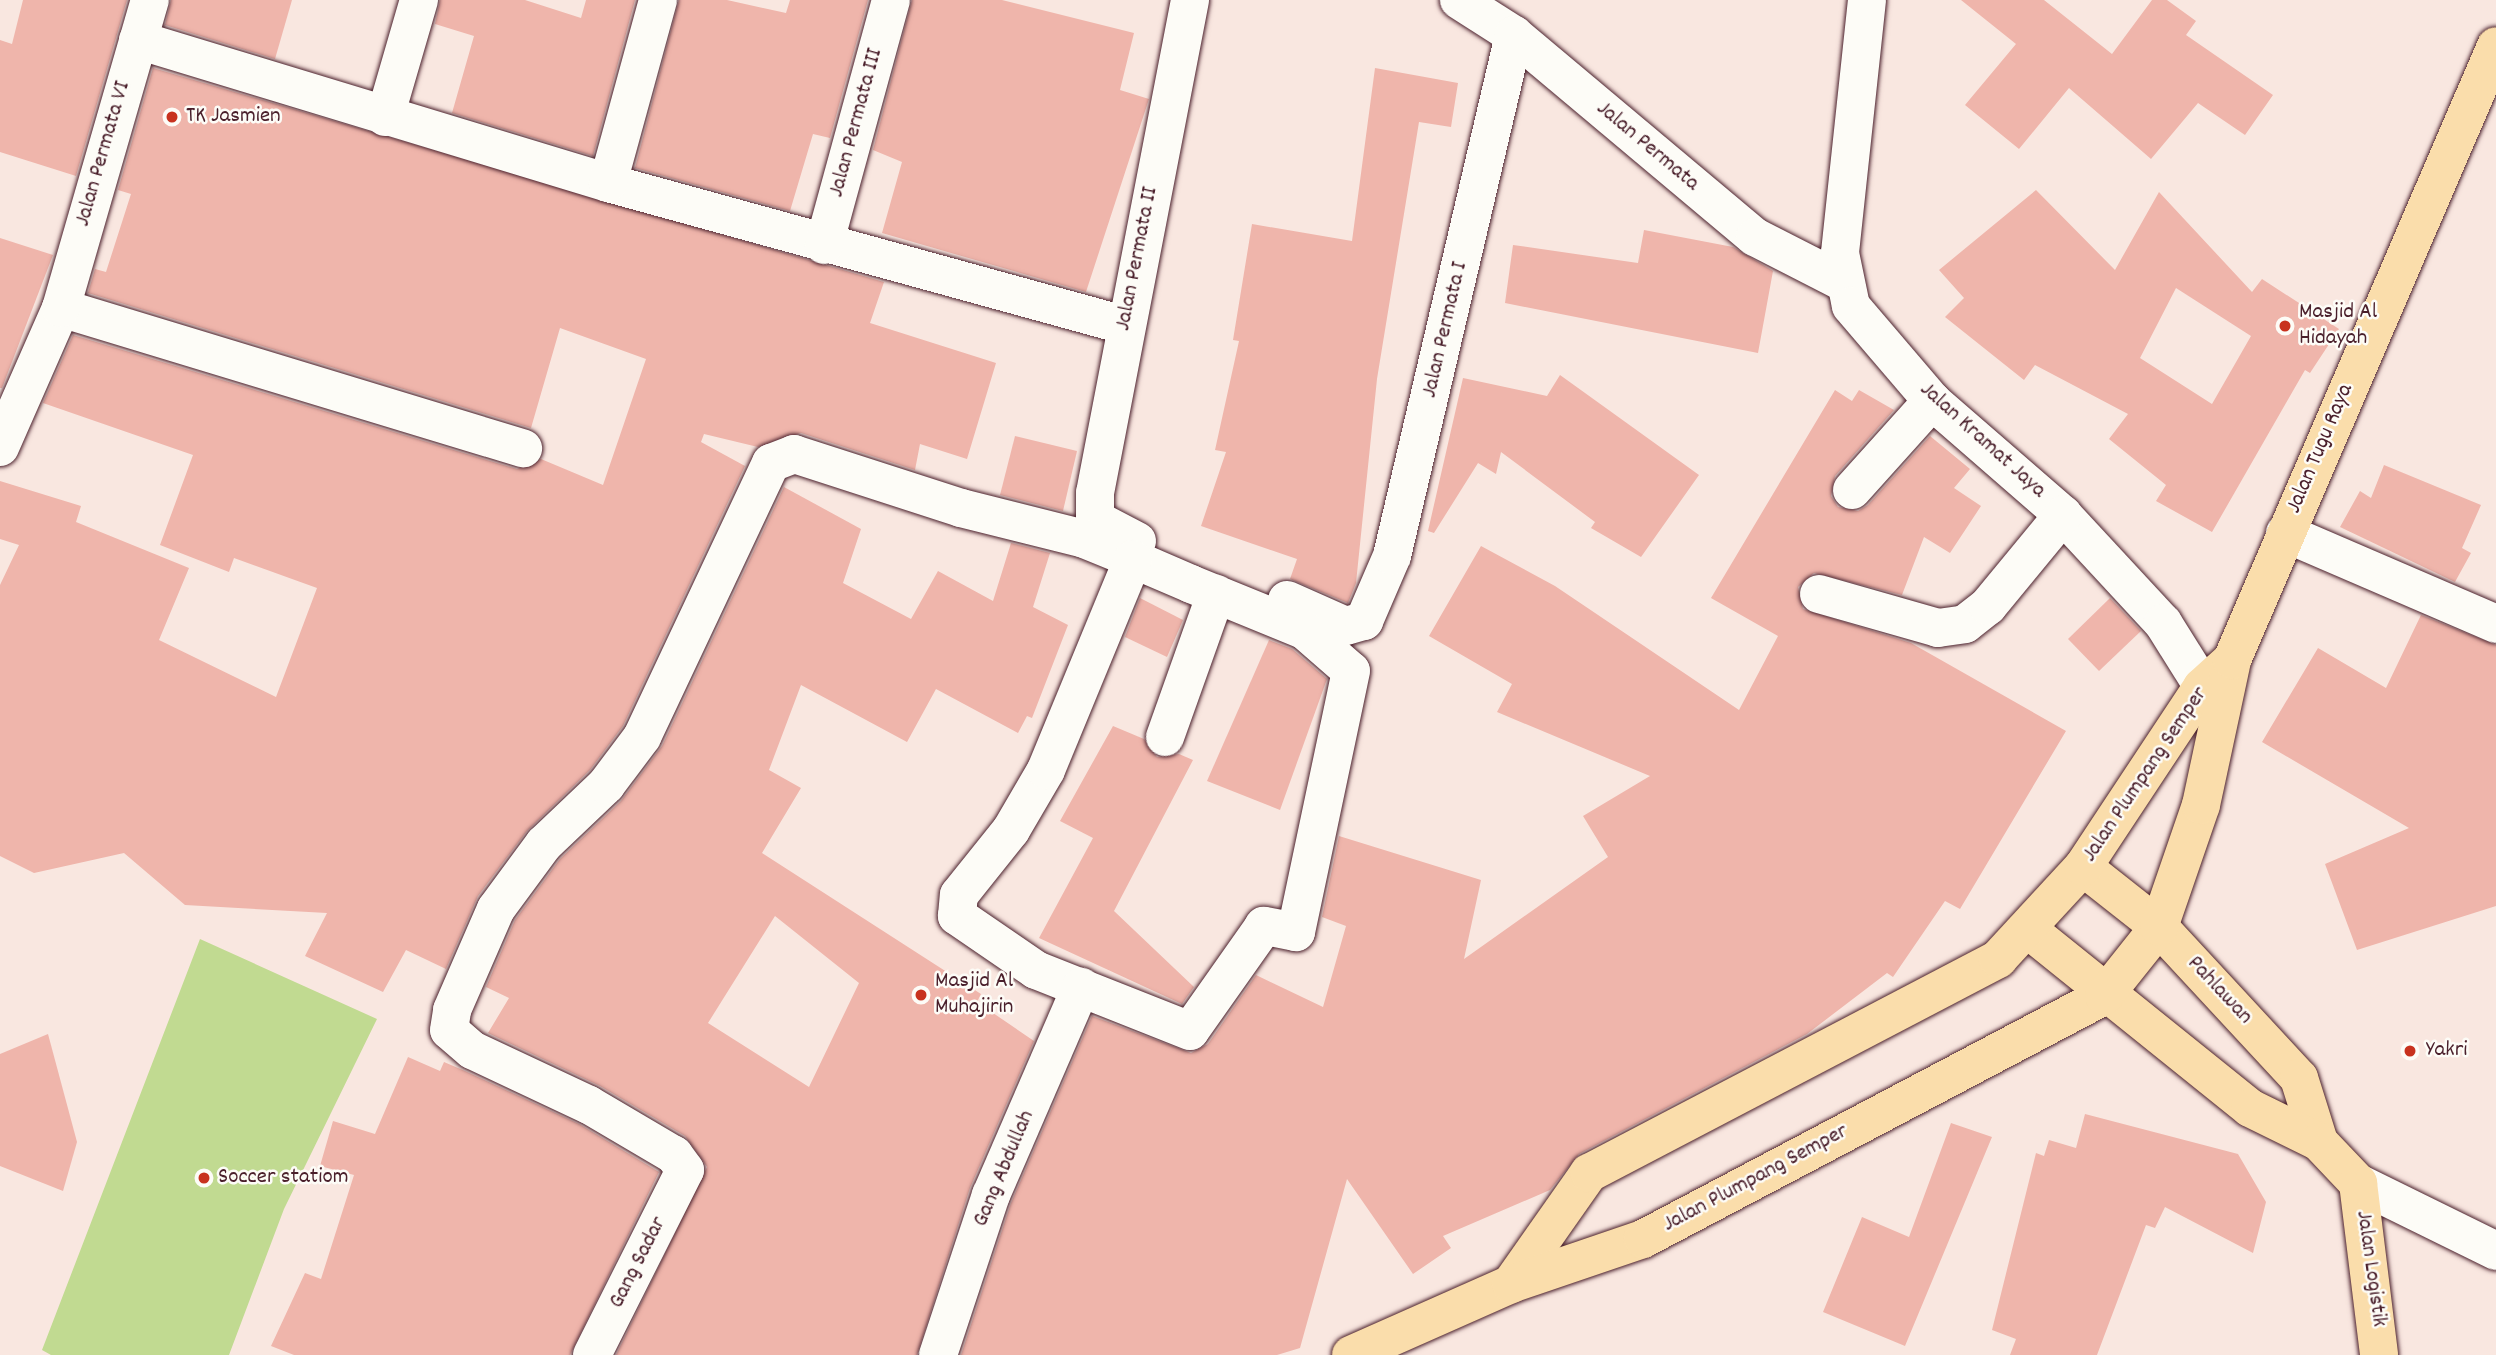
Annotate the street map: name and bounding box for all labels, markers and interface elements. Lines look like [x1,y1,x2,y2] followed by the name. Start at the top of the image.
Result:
[824,46,890,200] street label: Jalan Permata III
[70,78,138,230] street label: Jalan Permata VI
[1590,96,1704,198] street label: Jalan Permata
[186,103,281,131] place label: TK Jasmien
[164,109,180,125] marker: TK Jasmien
[1111,185,1165,333] street label: Jalan Permata II
[1417,259,1475,401] street label: Jalan Permata I
[2299,299,2377,353] place label: Masjid Al Hidayah
[2277,318,2293,334] marker: Masjid Al Hidayah
[1913,377,2051,505] street label: Jalan Kramat Jaya
[2281,380,2361,518] street label: Jalan Tugu Raya
[2077,682,2215,868] street label: Jalan Plumpang Semper
[2180,951,2258,1031] street label: Pahlawan
[935,968,1013,1022] place label: Masjid Al Muhajirin
[913,987,929,1003] marker: Masjid Al Muhajirin
[2426,1037,2467,1065] place label: Yakri
[2400,1041,2420,1061] marker: Yakri
[968,1107,1042,1231] street label: Gang Abdullah
[1659,1119,1853,1239] street label: Jalan Plumpang Semper
[218,1164,348,1192] place label: Soccer statiom
[196,1170,212,1186] marker: Soccer statiom
[2348,1209,2392,1329] street label: Jalan Logistik
[604,1212,674,1314] street label: Gang Sadar

